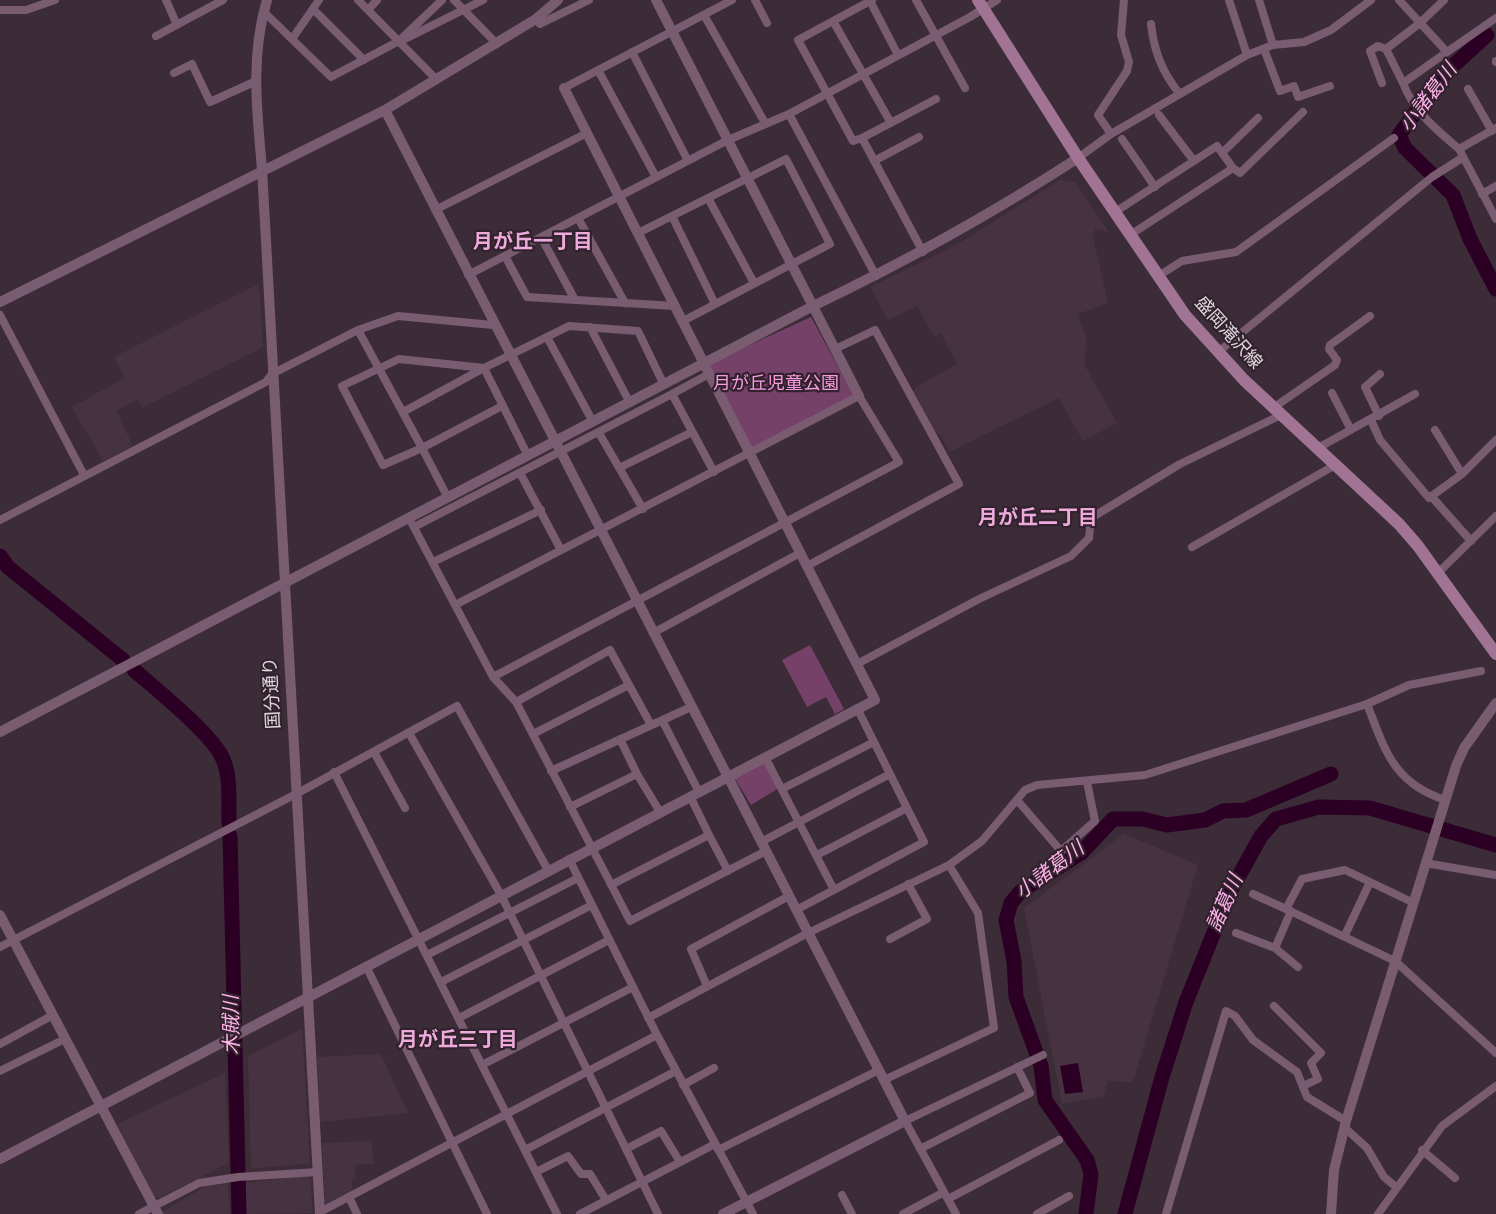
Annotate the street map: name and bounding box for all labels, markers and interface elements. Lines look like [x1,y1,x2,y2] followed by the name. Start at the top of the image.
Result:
[1396,60,1464,138] water label: 小諸葛川
[473,232,593,256] district label: 月が丘一丁目
[1189,293,1265,375] street label: 盛岡滝沢線
[713,374,839,396] park label: 月が丘児童公園
[978,508,1098,532] district label: 月が丘二丁目
[261,656,287,730] street label: 国分通り
[1012,838,1090,906] water label: 小諸葛川
[1204,872,1250,936] water label: 諸葛川
[221,995,247,1055] water label: 木賊川
[398,1030,518,1054] district label: 月が丘三丁目

